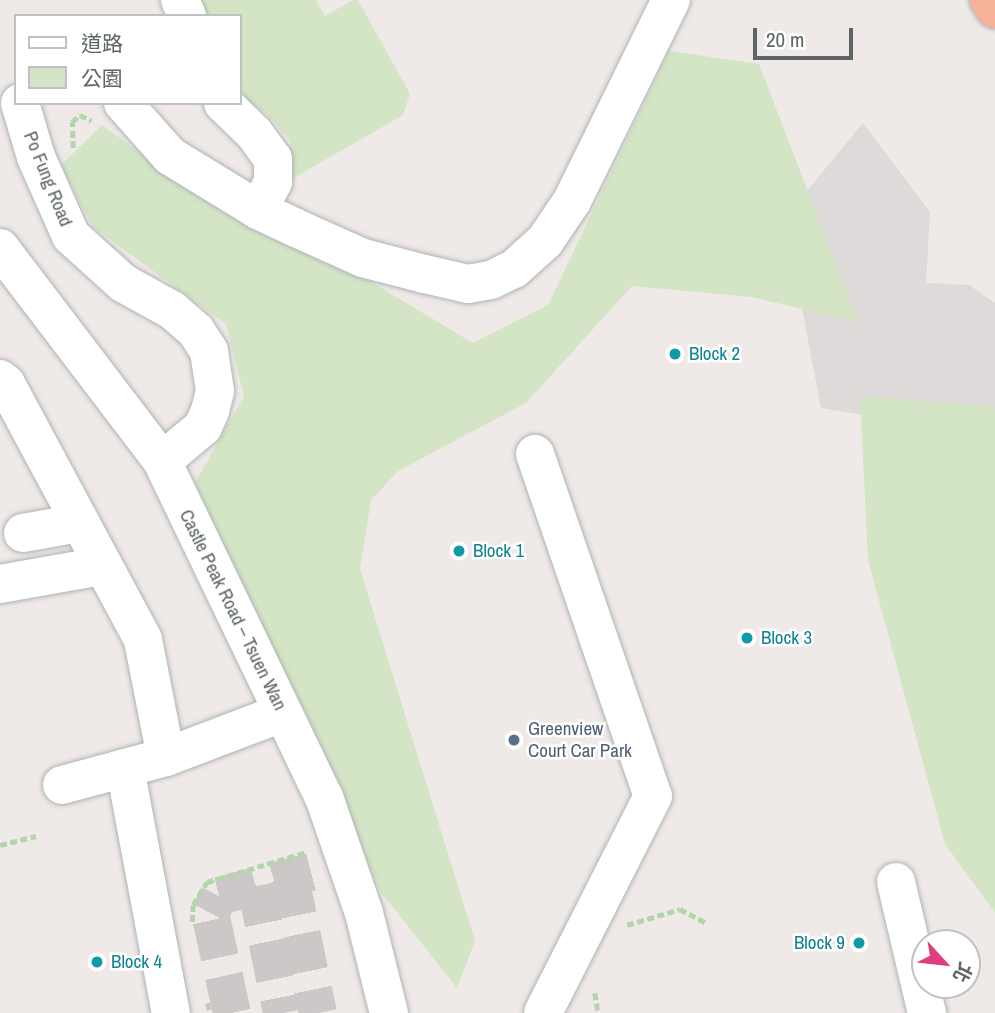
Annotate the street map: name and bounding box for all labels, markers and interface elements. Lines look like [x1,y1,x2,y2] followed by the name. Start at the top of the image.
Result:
[14,14,242,105] legend
[757,14,857,58] scale bar
[766,25,804,54] text: 20 m
[81,29,123,58] text: 道路
[81,64,123,93] text: 公園
[19,128,77,230] street label: Po Fung Road
[689,343,740,365] place label: Block 2
[667,346,683,362] marker: Block 2
[174,506,292,714] street label: Castle Peak Road – Tsuen Wan
[473,540,524,562] place label: Block 1
[451,543,467,559] marker: Block 1
[761,627,812,649] place label: Block 3
[739,630,755,646] marker: Block 3
[528,718,632,762] place label: Greenview Court Car Park
[506,732,522,748] marker: Greenview Court Car Park
[911,929,981,999] north arrow
[794,932,845,954] place label: Block 9
[851,935,867,951] marker: Block 9
[111,951,162,973] place label: Block 4
[89,954,105,970] marker: Block 4
[947,958,979,987] text: 北

